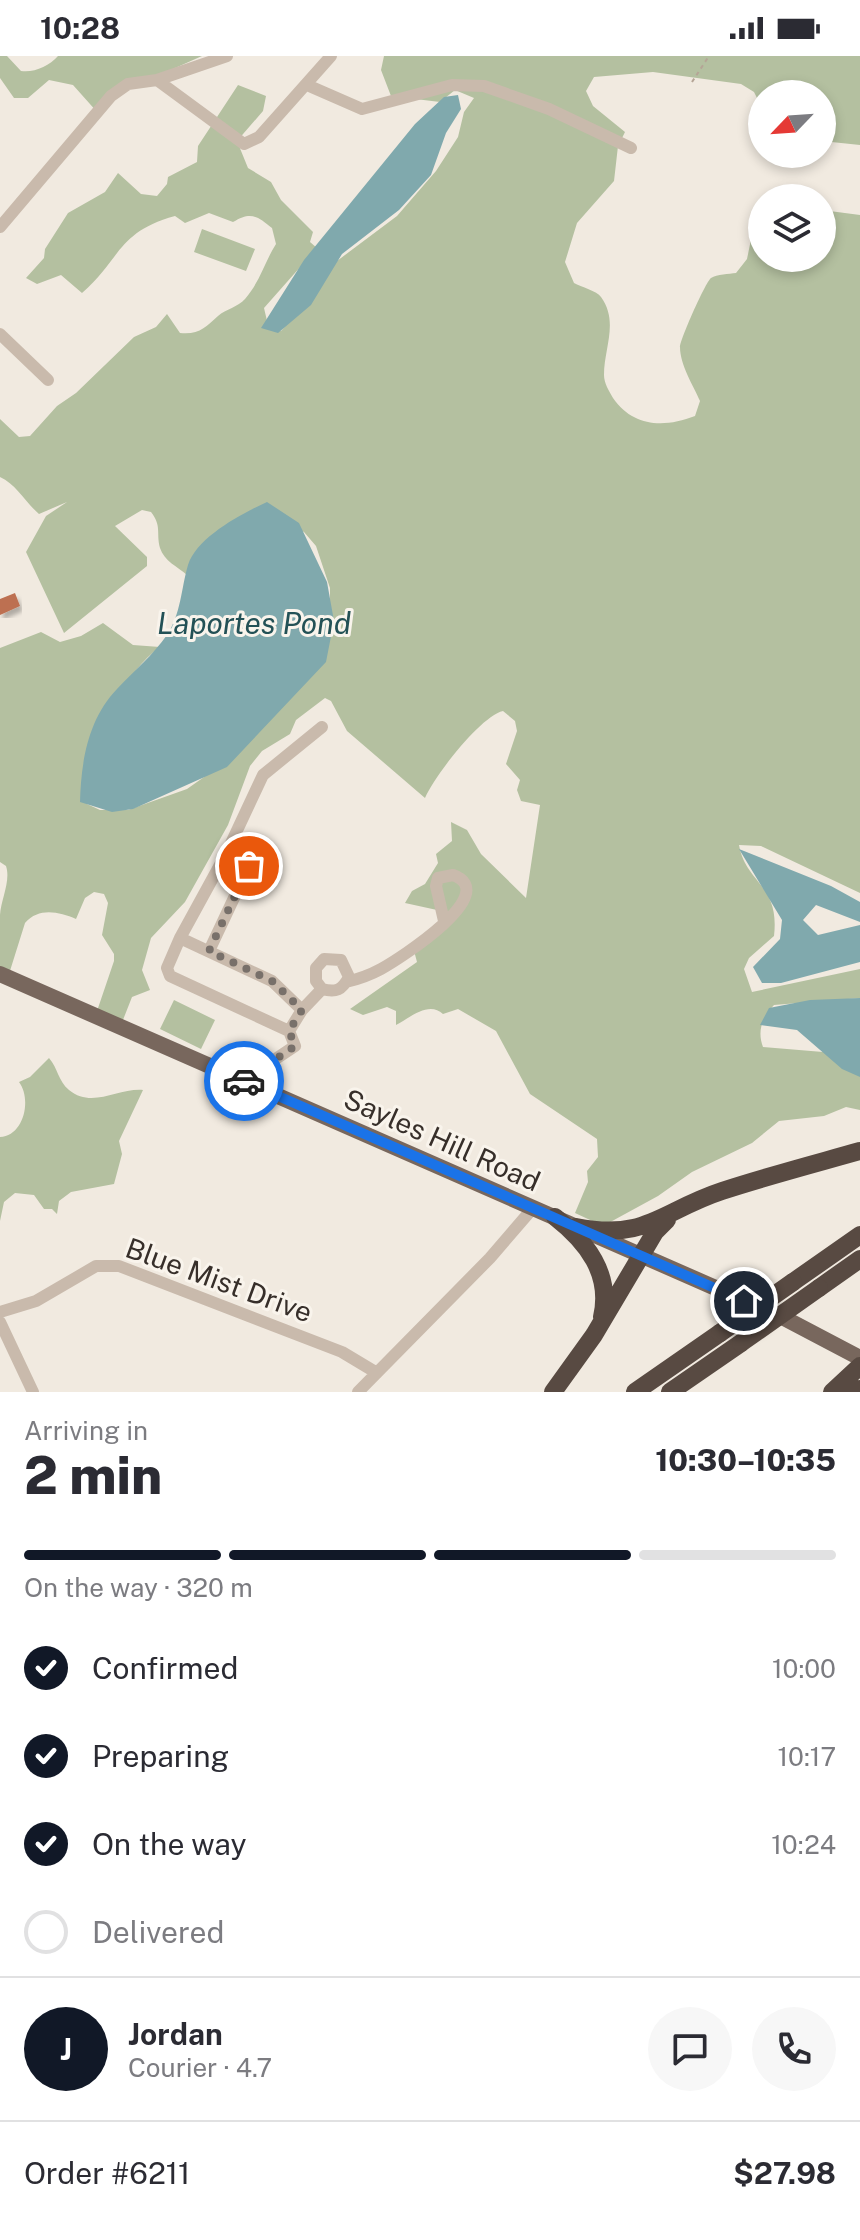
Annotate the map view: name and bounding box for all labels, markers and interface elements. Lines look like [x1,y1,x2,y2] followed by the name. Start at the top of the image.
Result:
[40,10,120,46] text: 10:28
[748,80,836,168] north arrow
[748,80,836,272] map controls
[748,184,836,272] button: layers
[157,605,351,641] water label: Laportes Pond
[215,832,283,900] pin
[227,844,271,888] icon: bag
[204,1041,284,1121] courier
[222,1059,266,1103] icon: car
[339,1081,545,1198] street label: Sayles Hill Road
[122,1231,317,1329] street label: Blue Mist Drive
[710,1267,778,1335] pin
[722,1279,766,1323] icon: home
[24,1415,148,1446] text: Arriving in
[655,1442,836,1478] text: 10:30–10:35
[24,1445,162,1506] text: 2 min
[24,1572,253,1603] text: On the way · 320 m
[24,1646,68,1690] icon: check
[92,1650,238,1686] text: Confirmed
[772,1653,836,1684] text: 10:00
[24,1734,68,1778] icon: check
[92,1738,229,1774] text: Preparing
[777,1741,836,1772] text: 10:17
[24,1822,68,1866] icon: check
[92,1826,246,1862] text: On the way
[771,1829,836,1860] text: 10:24
[92,1914,224,1950] text: Delivered
[648,2007,732,2091] button: chat
[752,2007,836,2091] button: phone
[128,2016,223,2052] text: Jordan
[60,2031,72,2067] text: J
[128,2052,272,2083] text: Courier · 4.7
[24,2155,190,2191] text: Order #6211
[733,2155,836,2191] text: $27.98

